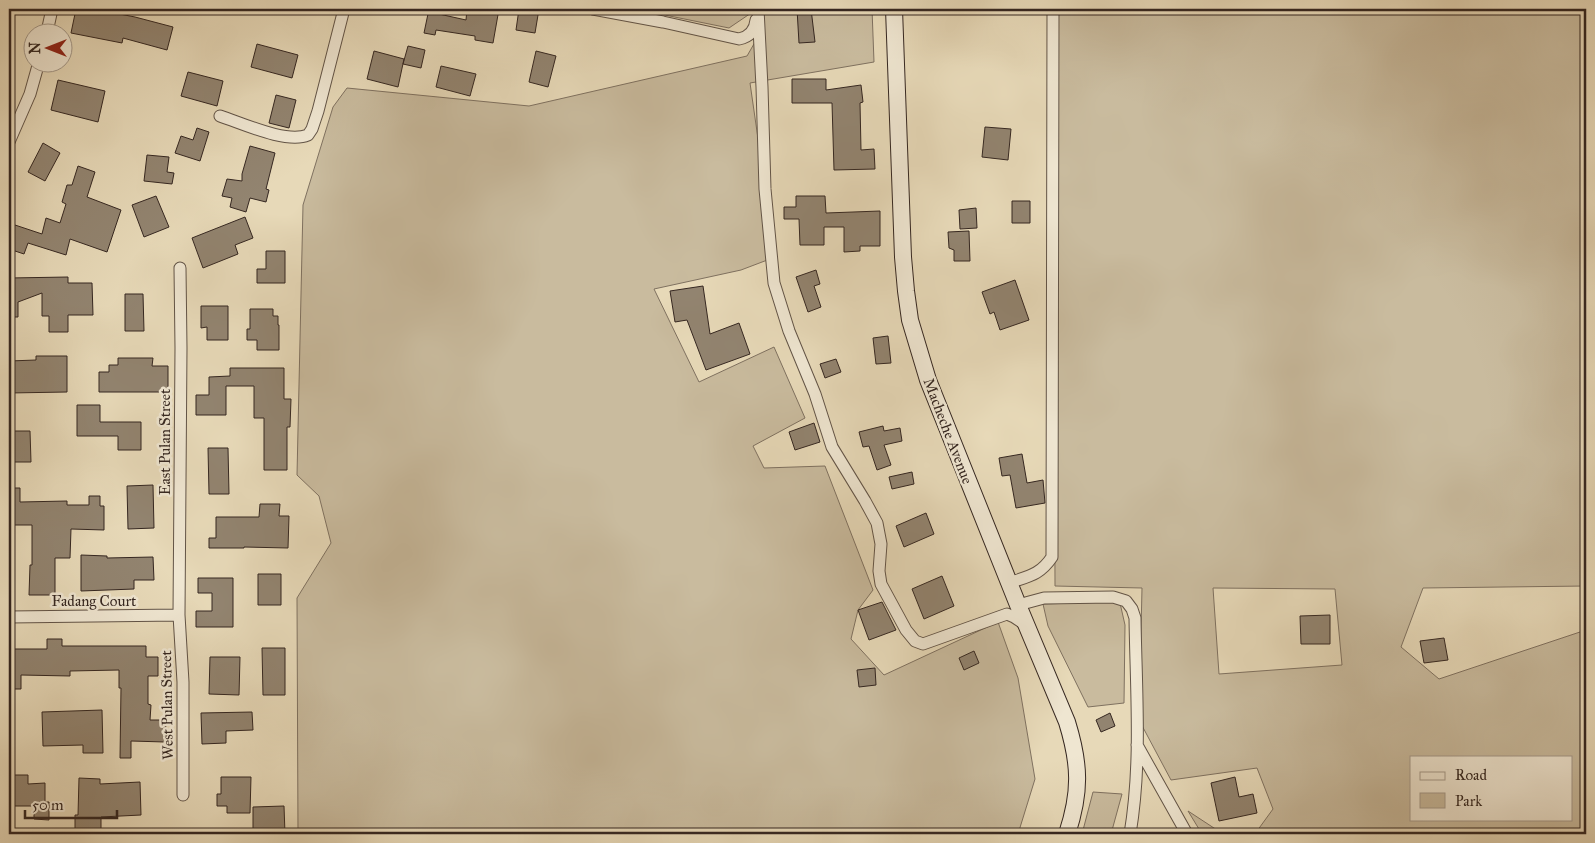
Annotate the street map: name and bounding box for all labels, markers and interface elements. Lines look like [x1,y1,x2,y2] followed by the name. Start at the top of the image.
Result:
[22,22,72,72] north arrow
[27,42,44,54] text: N
[920,376,976,486] street label: Macheche Avenue
[156,388,174,495] street label: East Pulan Street
[52,592,137,610] street label: Fadang Court
[157,649,177,760] street label: West Pulan Street
[1410,756,1572,820] legend
[1455,766,1487,784] text: Road
[25,788,118,820] scale bar
[1455,792,1482,810] text: Park
[32,796,64,814] text: 50 m

